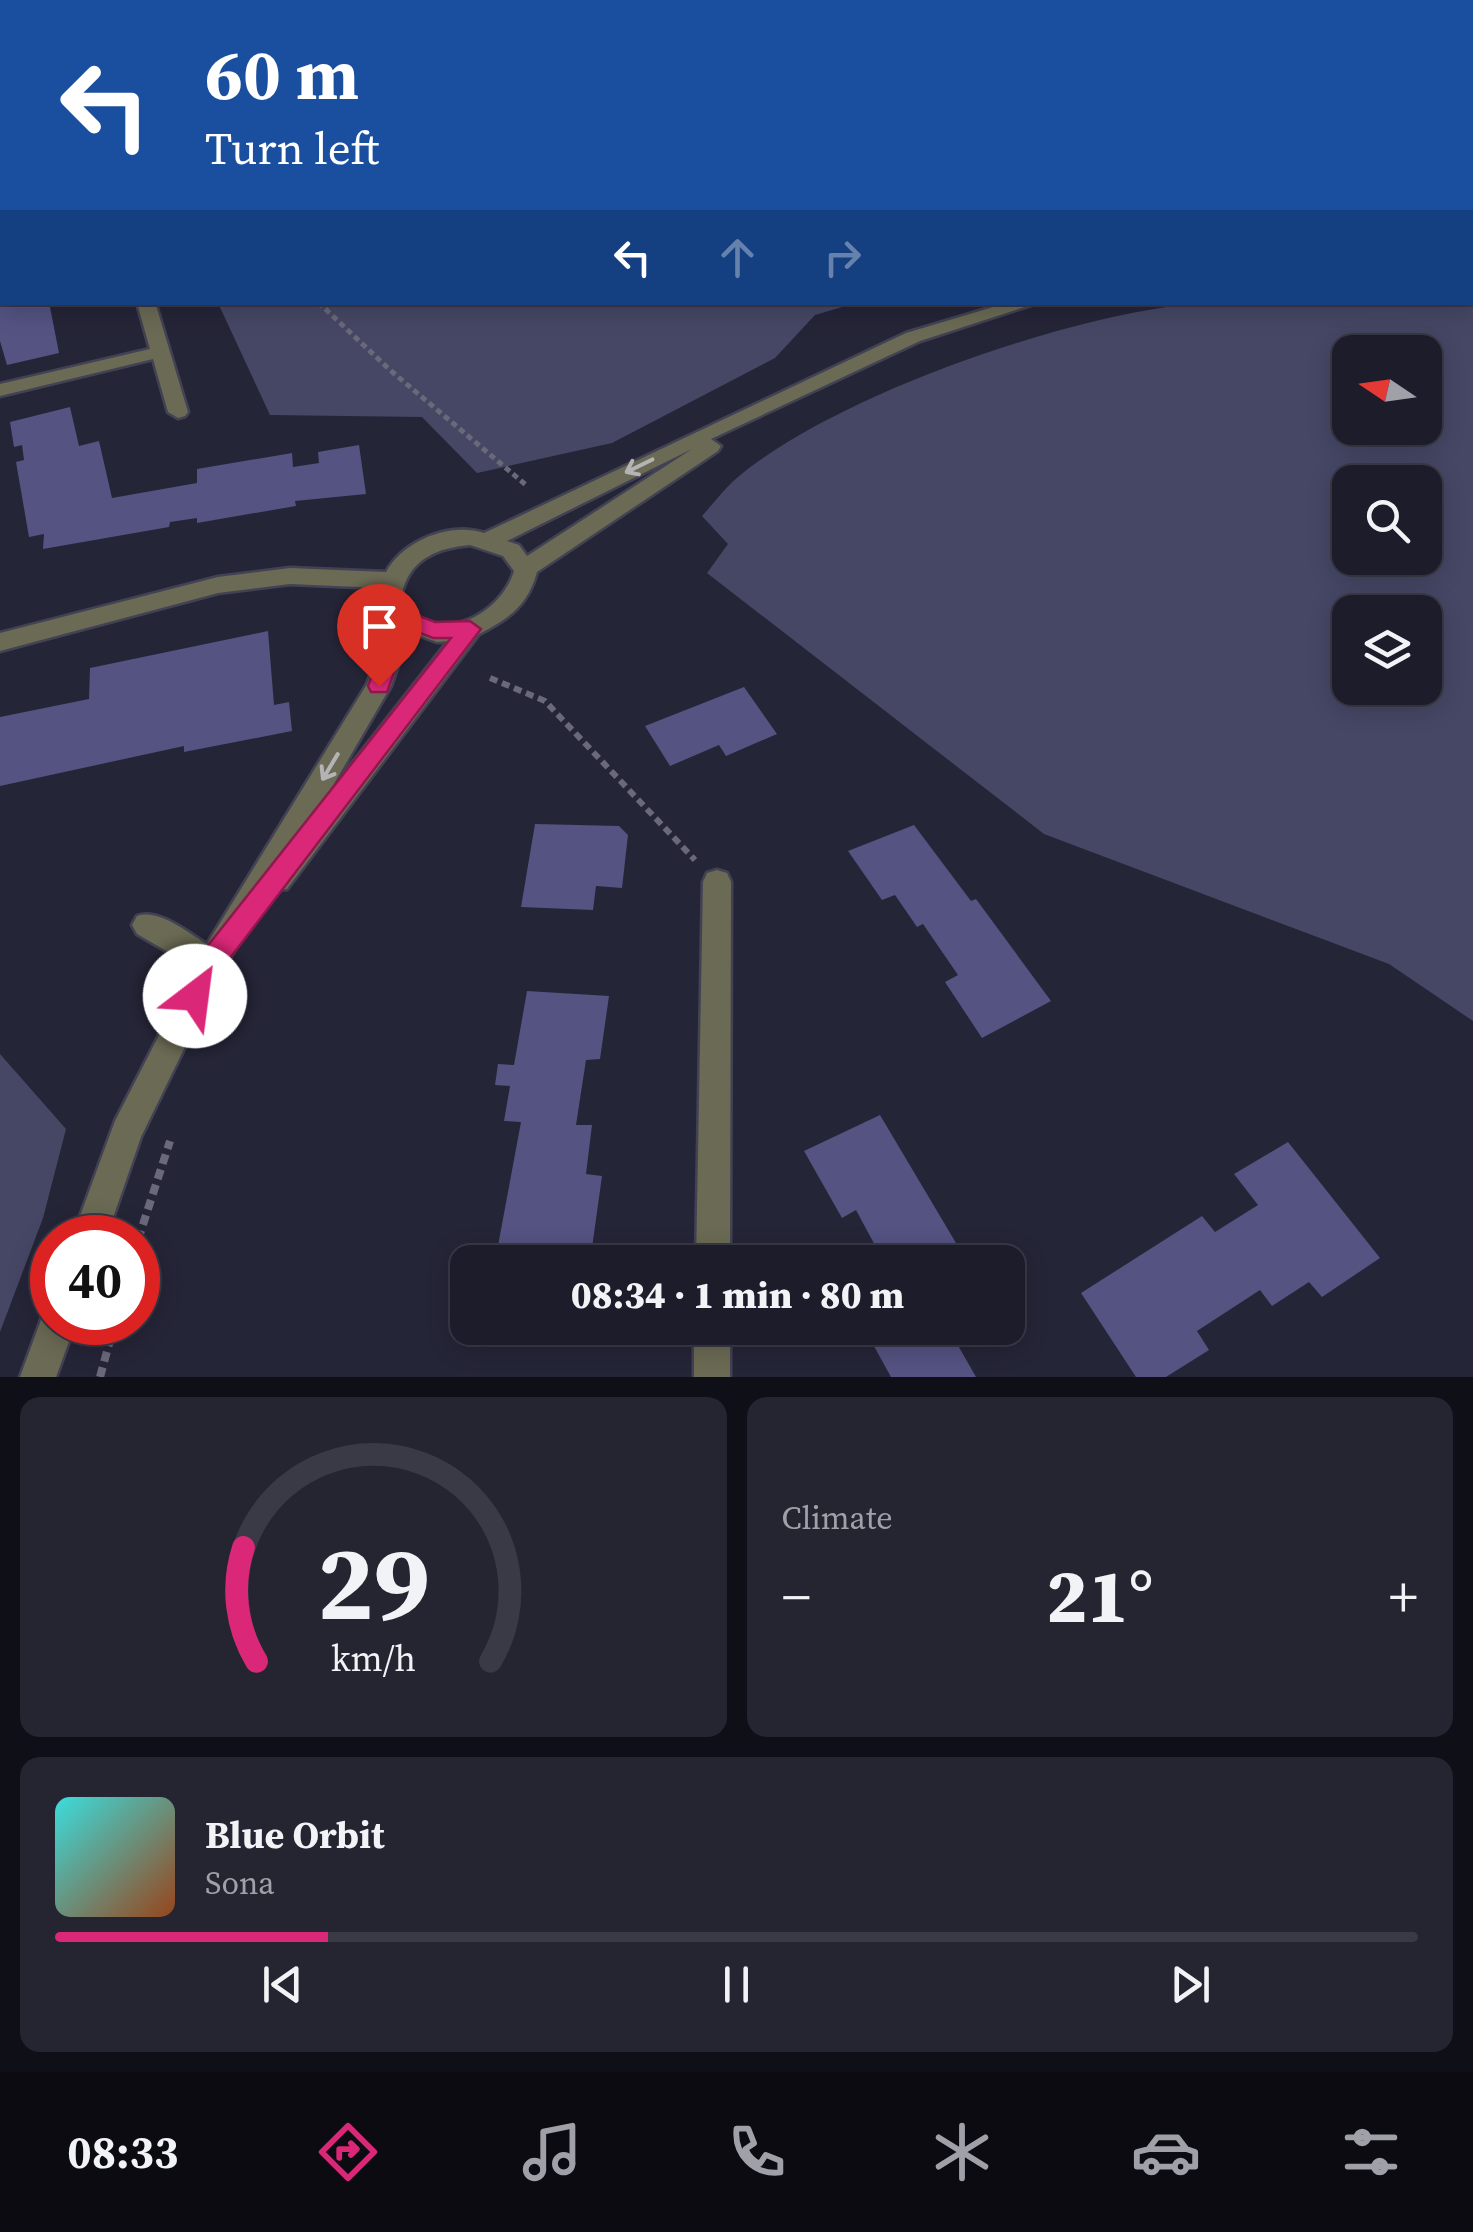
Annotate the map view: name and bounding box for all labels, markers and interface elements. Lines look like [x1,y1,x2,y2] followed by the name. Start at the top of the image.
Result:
[205,26,359,122] text: 60 m
[40,40,170,170] icon: left
[205,117,379,179] text: Turn left
[605,230,660,285] icon: left
[710,230,765,285] icon: ahead
[815,230,870,285] icon: right
[1332,335,1442,445] north arrow
[1332,335,1442,705] map controls
[625,458,655,477] one-way arrow
[1332,465,1442,575] button: search
[337,584,422,687] pin
[1332,595,1442,705] button: layers
[352,599,407,654] icon: arrive
[320,752,340,781] one-way arrow
[143,944,247,1048] position arrow
[30,1215,160,1345] speed limit sign: 40
[571,1269,904,1321] text: 08:34 · 1 min · 80 m
[782,1496,893,1540] text: Climate
[317,1511,430,1654] text: 29
[1046,1544,1153,1647] text: 21°
[782,1559,811,1634] text: −
[1389,1559,1418,1634] text: +
[331,1634,416,1683] text: km/h
[205,1809,385,1861] text: Blue Orbit
[205,1861,275,1905] text: Sona
[255,1957,310,2012] icon: previous
[709,1957,764,2012] icon: pause
[1163,1957,1218,2012] icon: next
[313,2117,383,2187] icon: directions
[517,2117,587,2187] icon: music
[722,2117,792,2187] icon: phone
[927,2117,997,2187] icon: climate
[1131,2117,1201,2187] icon: car
[1336,2117,1406,2187] icon: filters
[67,2121,178,2183] text: 08:33

